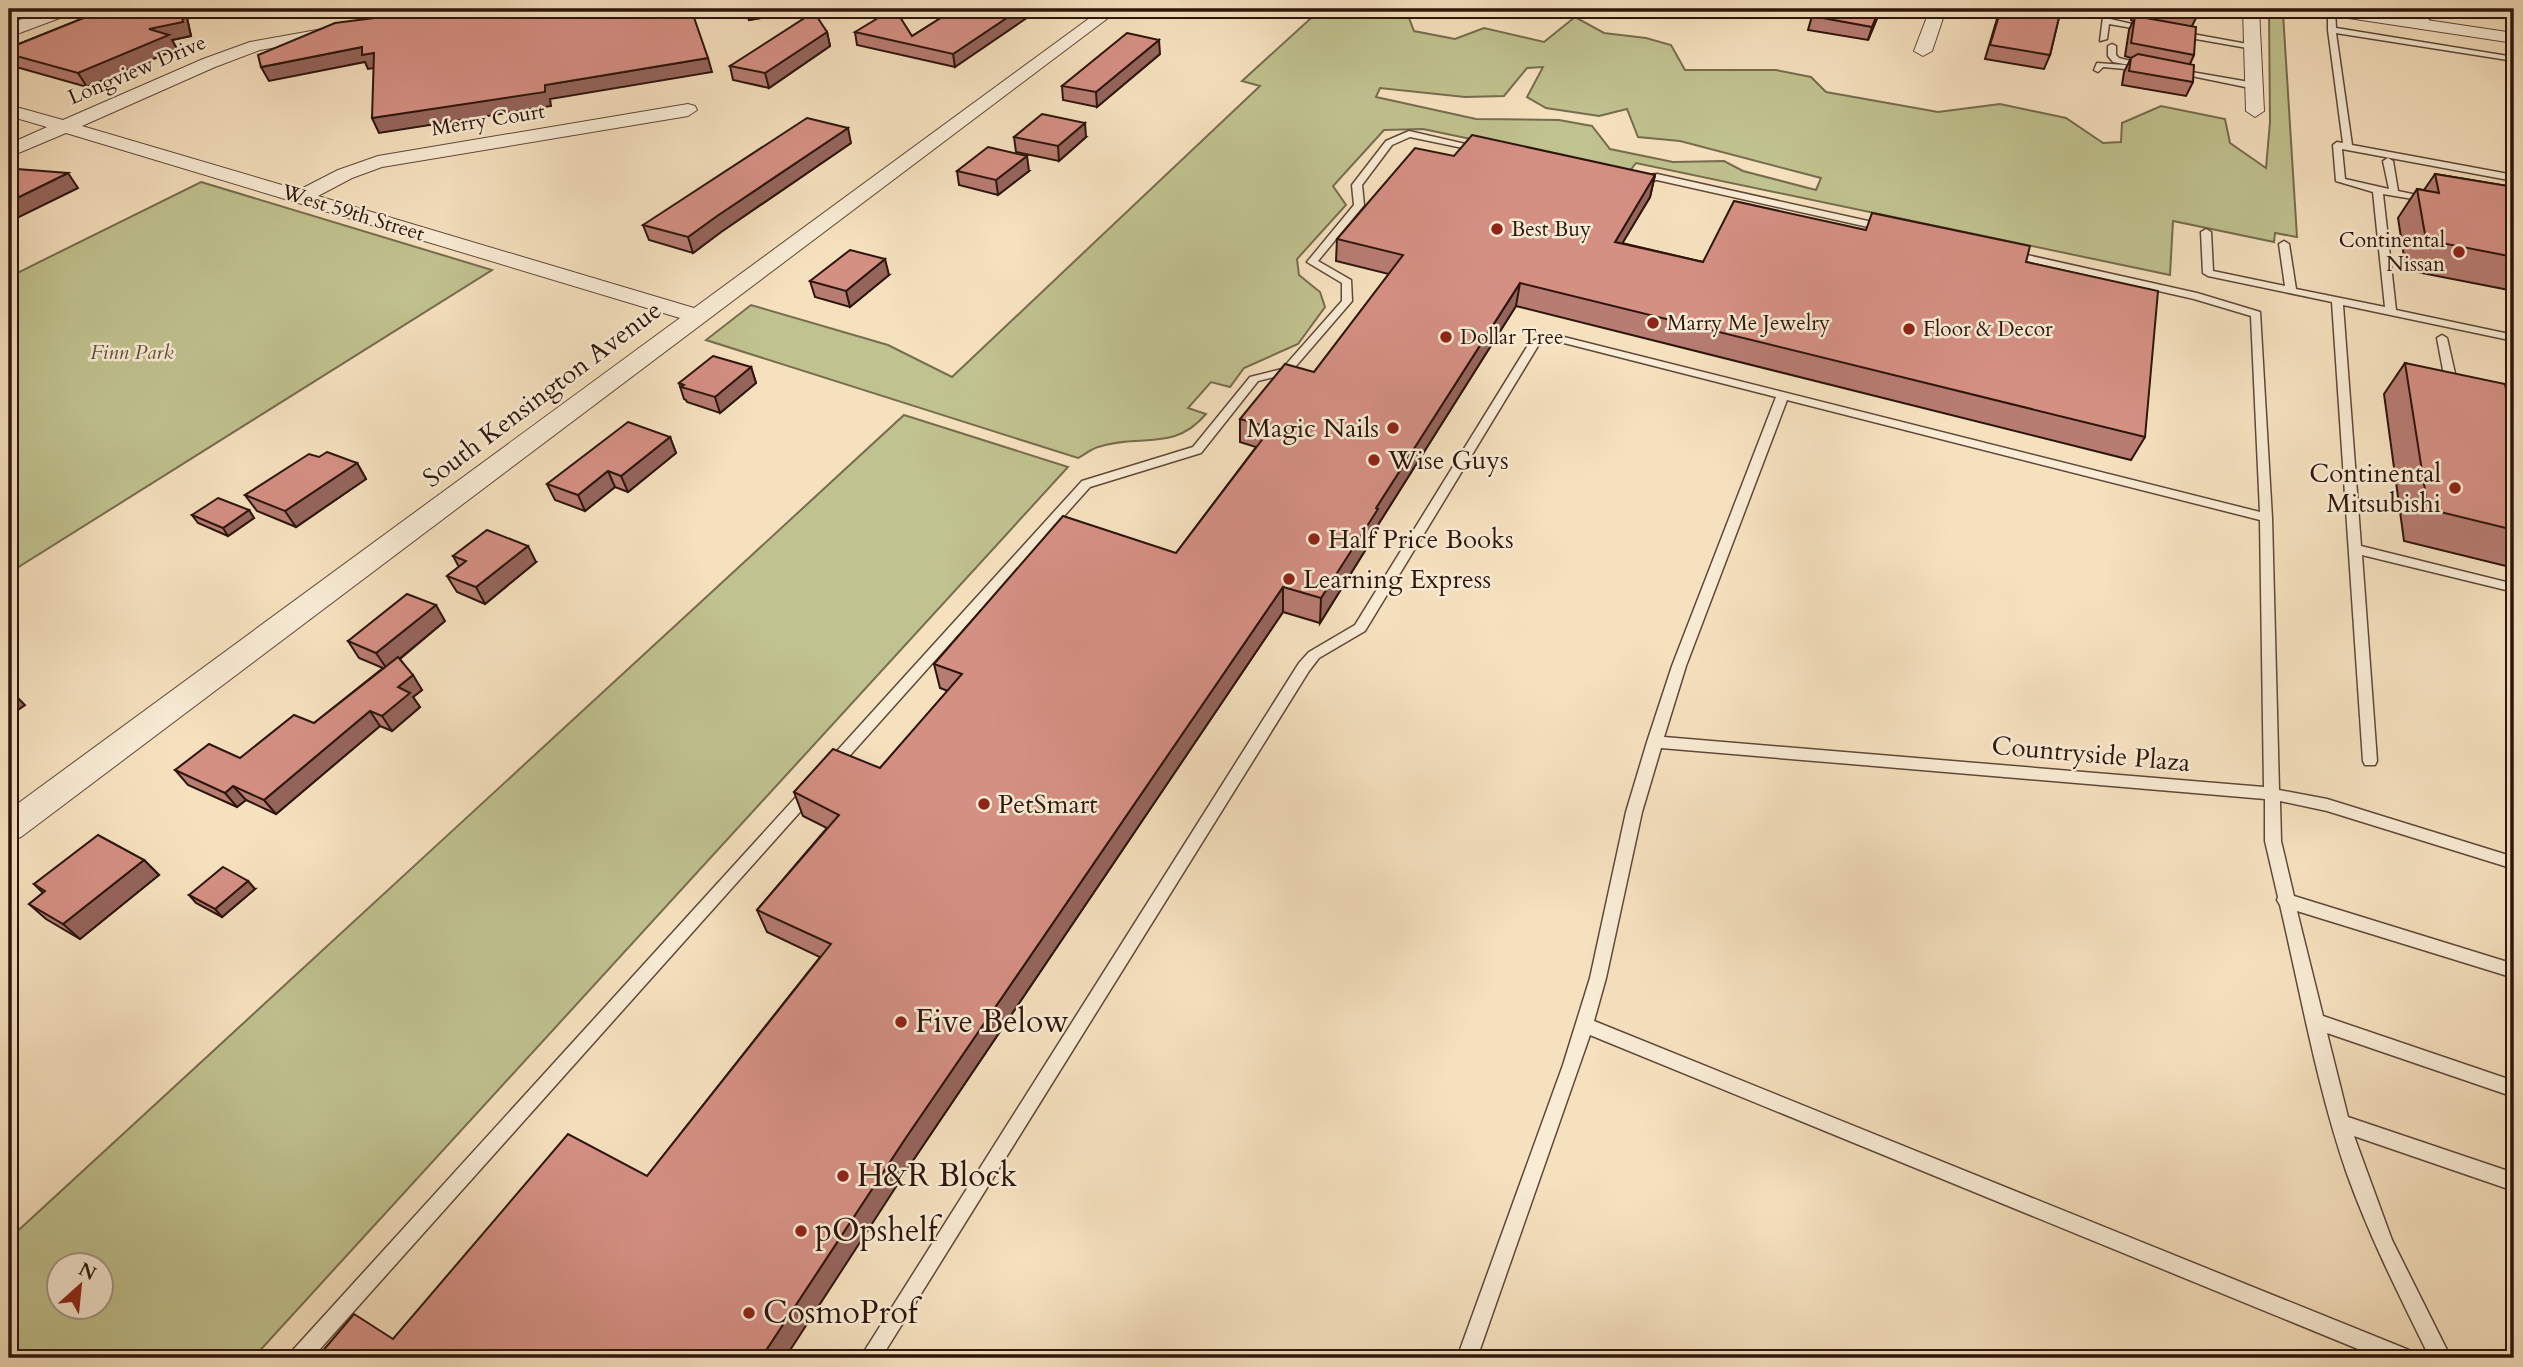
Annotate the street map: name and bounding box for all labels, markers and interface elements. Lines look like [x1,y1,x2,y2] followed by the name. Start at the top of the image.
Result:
[64,28,210,112] street label: Longview Drive
[429,97,547,143] street label: Merry Court
[277,177,428,249] street label: West 59th Street
[1511,215,1591,244] place label: Best Buy
[1489,221,1505,237] marker: Best Buy
[2339,226,2445,279] place label: Continental Nissan
[2451,244,2467,260] marker: Continental Nissan
[415,293,669,495] street label: South Kensington Avenue
[1667,309,1830,338] place label: Marry Me Jewelry
[1645,315,1661,331] marker: Marry Me Jewelry
[1923,315,2053,344] place label: Floor & Decor
[1901,321,1917,337] marker: Floor & Decor
[1460,323,1564,352] place label: Dollar Tree
[1438,329,1454,345] marker: Dollar Tree
[90,338,174,367] park label: Finn Park
[1247,411,1379,446] place label: Magic Nails
[1385,420,1401,436] marker: Magic Nails
[1387,443,1509,478] place label: Wise Guys
[1366,452,1382,468] marker: Wise Guys
[2309,456,2441,521] place label: Continental Mitsubishi
[2447,480,2463,496] marker: Continental Mitsubishi
[1328,522,1514,557] place label: Half Price Books
[1306,531,1322,547] marker: Half Price Books
[1303,562,1491,597] place label: Learning Express
[1281,571,1297,587] marker: Learning Express
[1990,728,2192,780] street label: Countryside Plaza
[998,787,1097,822] place label: PetSmart
[976,796,992,812] marker: PetSmart
[915,1000,1069,1044] place label: Five Below
[893,1014,909,1030] marker: Five Below
[857,1154,1017,1198] place label: H&R Block
[835,1168,851,1184] marker: H&R Block
[815,1209,943,1253] place label: pOpshelf
[793,1223,809,1239] marker: pOpshelf
[46,1252,116,1322] north arrow
[74,1256,101,1287] text: N
[763,1291,923,1335] place label: CosmoProf
[741,1305,757,1321] marker: CosmoProf

